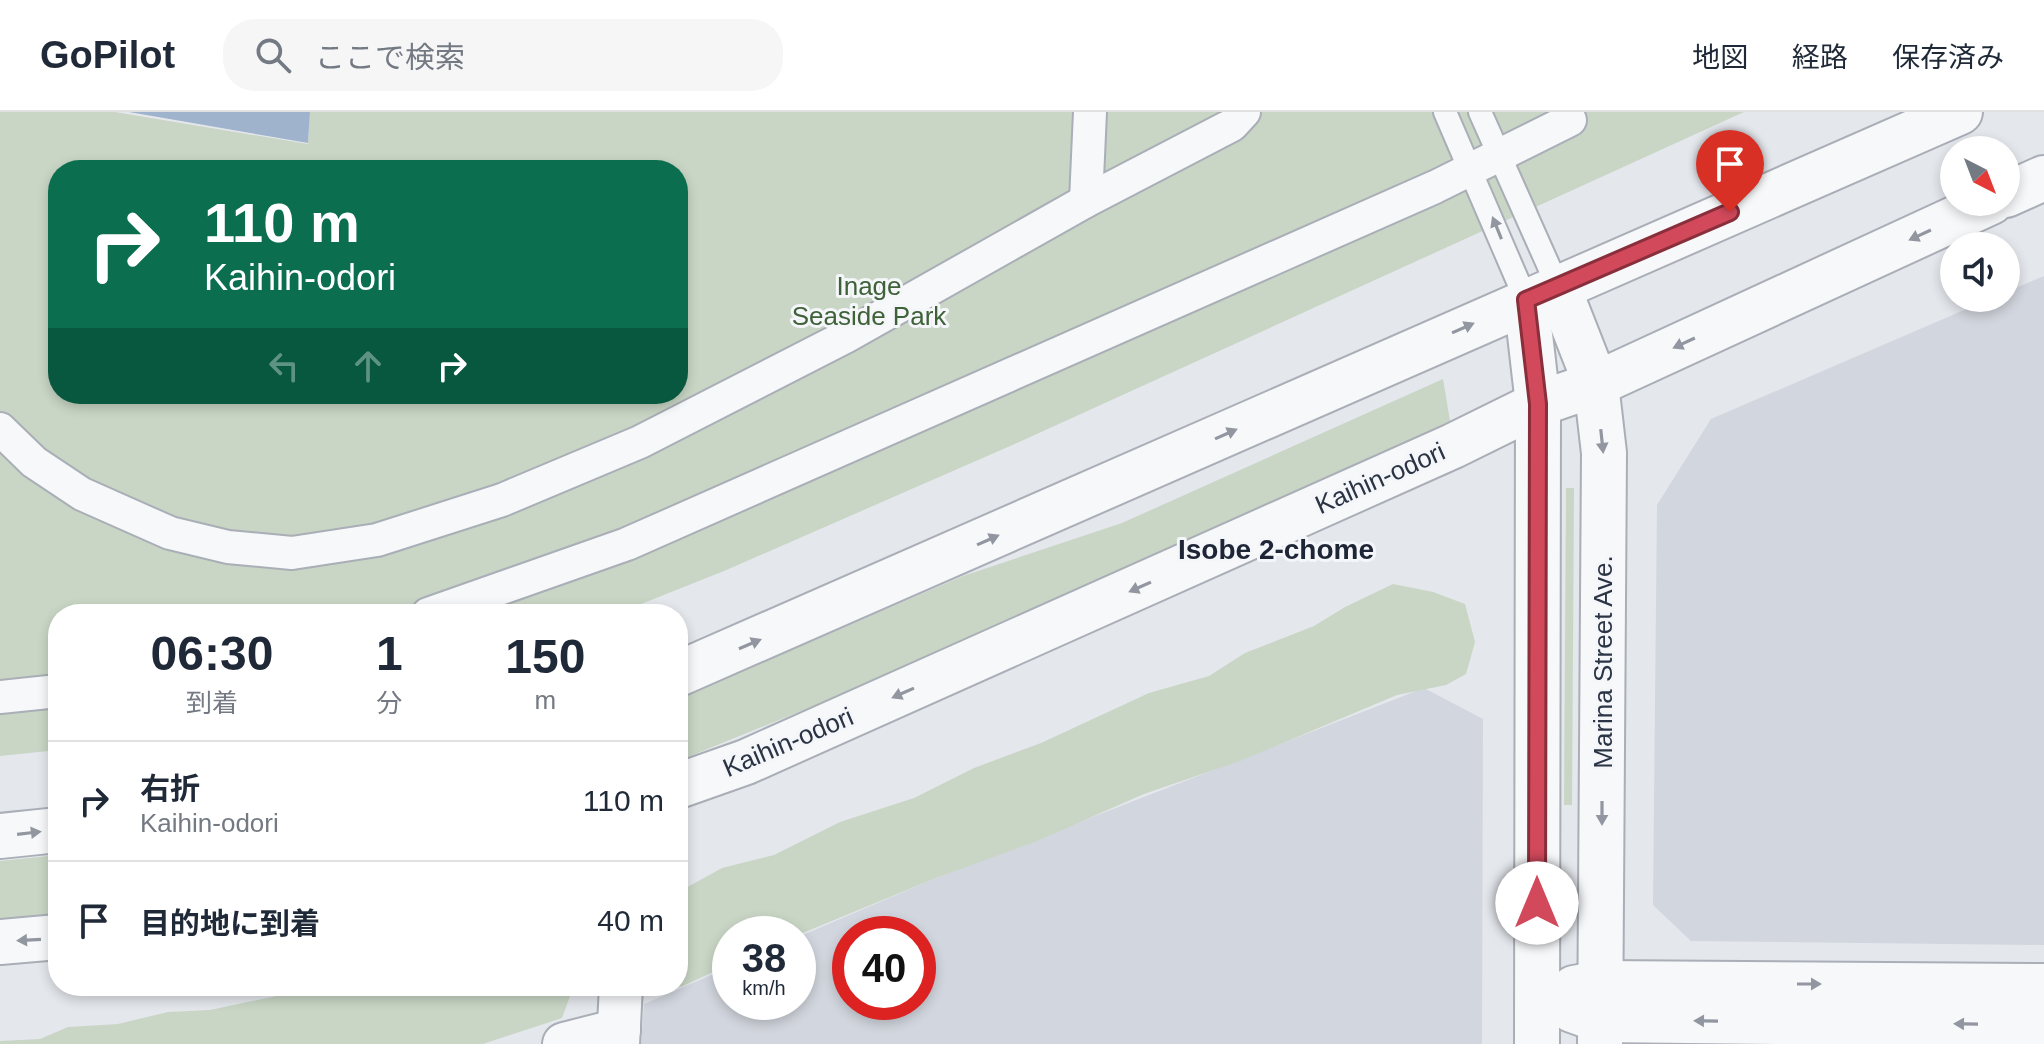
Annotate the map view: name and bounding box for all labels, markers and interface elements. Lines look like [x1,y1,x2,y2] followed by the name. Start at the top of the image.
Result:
[223,19,783,91] search box
[251,33,295,77] icon: search
[40,34,175,76] text: GoPilot
[315,41,465,74] text: ここで検索
[1692,42,1748,73] text: 地図
[1792,42,1848,73] text: 経路
[1892,42,2004,73] text: 保存済み
[1696,130,1764,212] pin
[1940,136,2020,216] north arrow
[1940,136,2020,312] map controls
[1708,142,1752,186] icon: arrive
[204,191,360,254] text: 110 m
[72,192,176,296] icon: right
[1490,216,1503,240] one-way arrow
[1909,228,1932,241] one-way arrow
[1940,232,2020,312] button: sound
[204,257,396,298] text: Kaihin-odori
[792,271,947,331] park label: Inage Seaside Park
[1451,321,1475,335] one-way arrow
[1672,336,1696,350] one-way arrow
[262,344,306,388] icon: left
[346,344,390,388] icon: ahead
[430,344,474,388] icon: right
[1214,427,1237,441] one-way arrow
[1596,429,1609,454] one-way arrow
[1311,436,1449,520] street label: Kaihin-odori
[976,533,1000,547] one-way arrow
[1178,534,1374,565] district label: Isobe 2-chome
[1588,555,1618,769] street label: Marina Street Ave.
[1129,580,1152,593] one-way arrow
[151,627,273,680] text: 06:30
[376,627,403,680] text: 1
[505,630,585,683] text: 150
[738,637,761,650] one-way arrow
[535,685,556,715] text: m
[891,686,915,699] one-way arrow
[186,688,238,718] text: 到着
[376,688,402,718] text: 分
[718,701,858,783] street label: Kaihin-odori
[140,772,200,805] text: 右折
[72,779,116,823] icon: right
[583,784,664,817] text: 110 m
[1596,801,1608,826] one-way arrow
[140,808,279,838] text: Kaihin-odori
[17,827,42,840] one-way arrow
[1495,861,1579,945] position arrow
[72,899,116,943] icon: arrive
[597,904,664,937] text: 40 m
[140,907,320,940] text: 目的地に到着
[832,916,936,1020] speed limit sign: 40
[16,934,41,947] one-way arrow
[742,936,786,980] text: 38
[742,977,786,999] text: km/h
[1797,978,1822,990] one-way arrow
[1693,1015,1718,1028] one-way arrow
[1953,1018,1978,1030] one-way arrow

